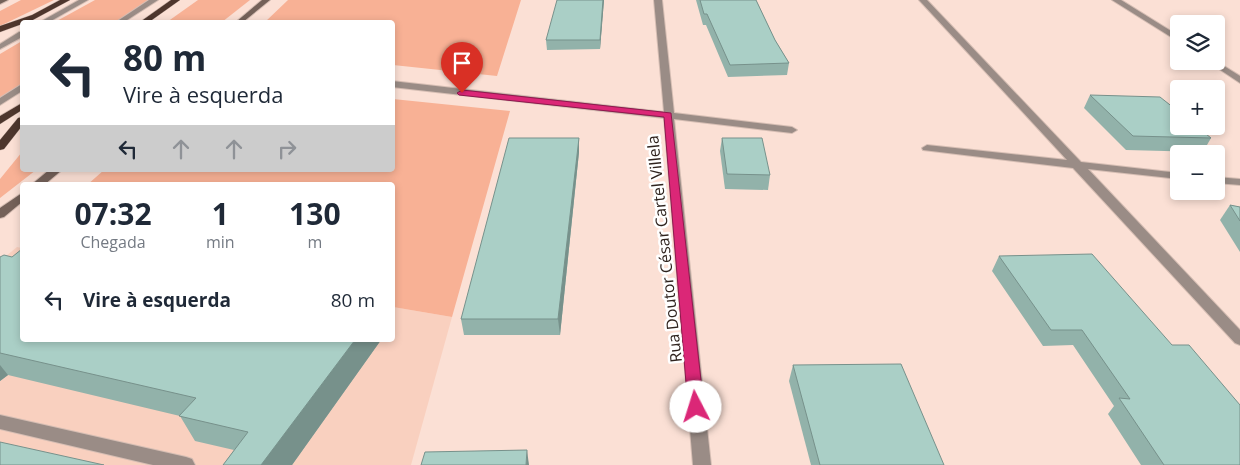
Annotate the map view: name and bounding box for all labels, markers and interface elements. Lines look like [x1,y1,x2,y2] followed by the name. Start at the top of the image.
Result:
[1170,15,1225,200] map controls
[1170,15,1225,70] button: layers
[123,34,206,81] text: 80 m
[40,40,105,105] icon: left
[441,42,483,93] pin
[448,49,476,77] icon: arrive
[123,79,284,109] text: Vire à esquerda
[1170,80,1225,135] button: +
[641,134,687,364] street label: Rua Doutor César Cartel Villela
[114,135,142,163] icon: left
[167,135,195,163] icon: ahead
[220,135,248,163] icon: ahead
[273,135,301,163] icon: right
[1170,145,1225,200] button: −
[74,193,152,234] text: 07:32
[212,193,229,234] text: 1
[289,193,341,234] text: 130
[80,231,146,253] text: Chegada
[206,231,235,253] text: min
[307,231,322,253] text: m
[40,286,68,314] icon: left
[83,287,231,313] text: Vire à esquerda
[331,287,375,313] text: 80 m
[669,380,721,432] position arrow

